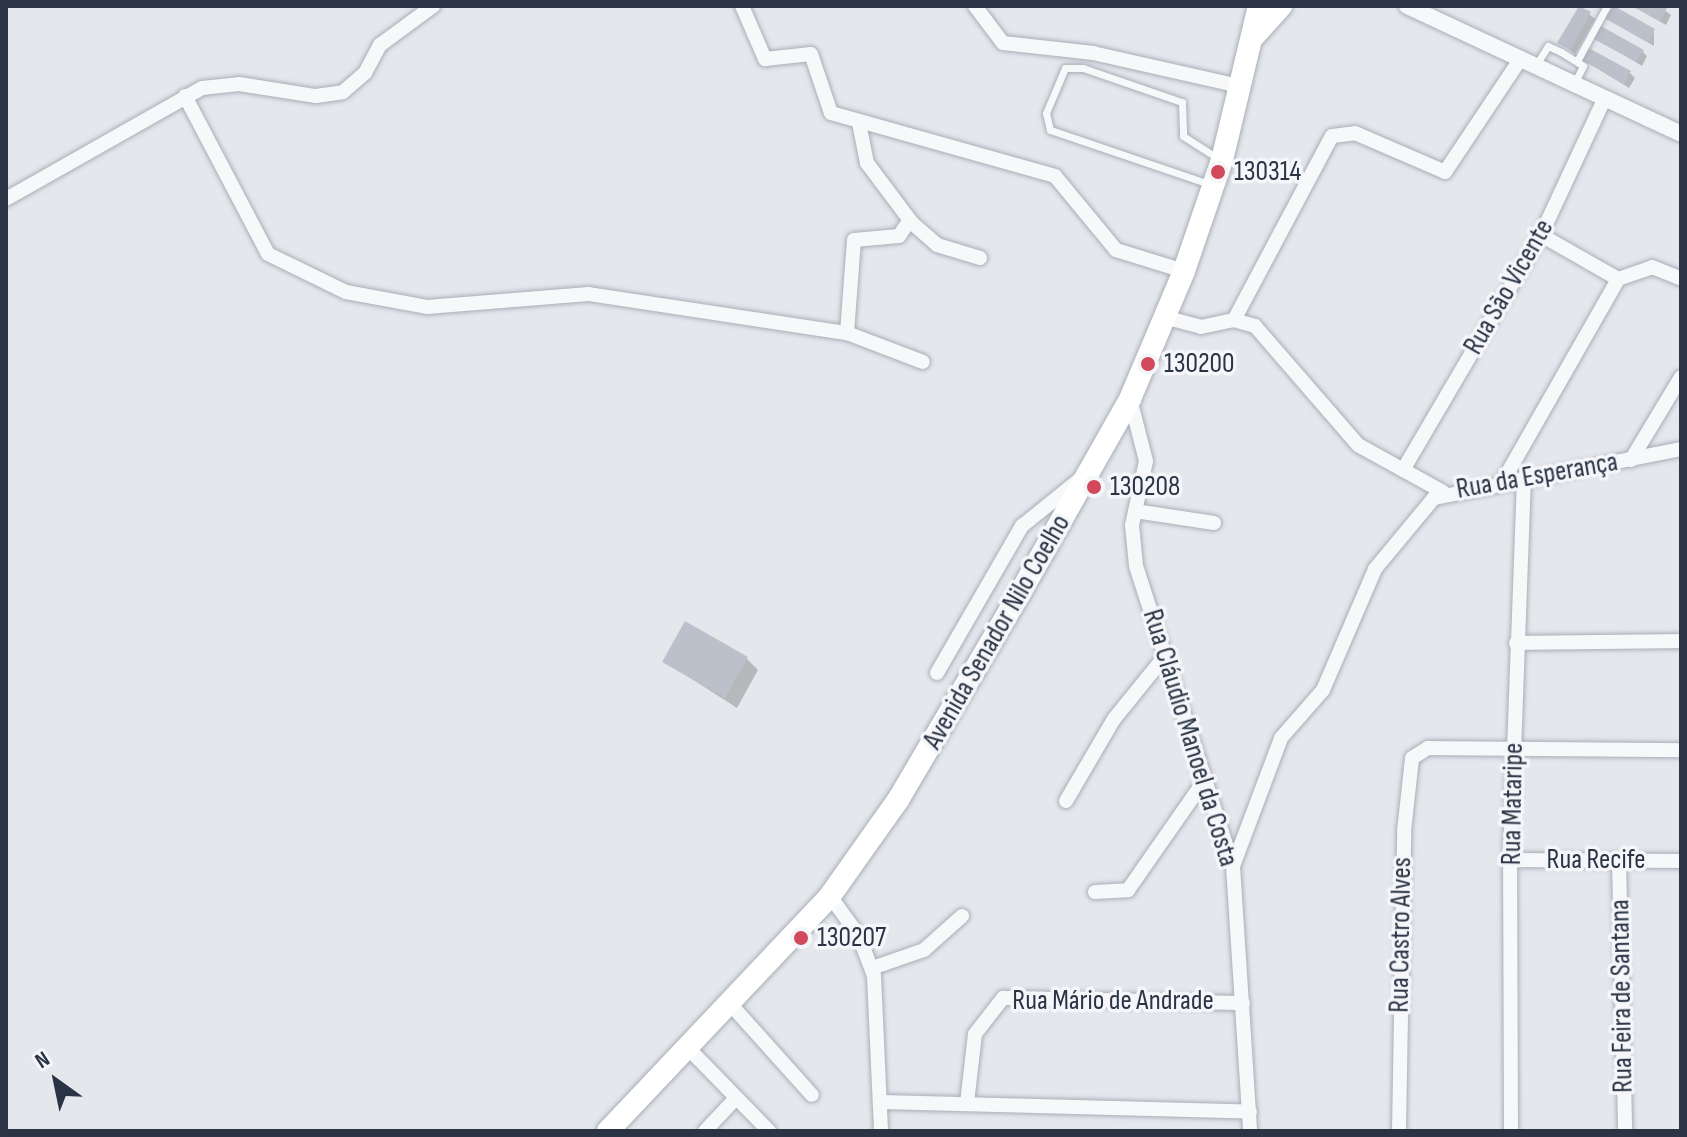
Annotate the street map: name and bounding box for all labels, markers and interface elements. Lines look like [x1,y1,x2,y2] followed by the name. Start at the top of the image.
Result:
[1234,155,1301,189] place label: 130314
[1209,163,1227,181] marker: 130314
[1457,213,1561,361] street label: Rua São Vicente
[1164,347,1235,381] place label: 130200
[1139,355,1157,373] marker: 130200
[1454,445,1620,507] street label: Rua da Esperança
[1110,470,1180,504] place label: 130208
[1085,478,1103,496] marker: 130208
[916,509,1078,755] street label: Avenida Senador Nilo Coelho
[1135,605,1245,871] street label: Rua Cláudio Manoel da Costa
[1495,742,1531,866] street label: Rua Mataripe
[1547,843,1645,877] street label: Rua Recife
[1383,857,1419,1013] street label: Rua Castro Alves
[1604,899,1640,1093] street label: Rua Feira de Santana
[817,921,886,955] place label: 130207
[792,929,810,947] marker: 130207
[1012,984,1214,1018] street label: Rua Mário de Andrade
[16,1041,96,1121] north arrow
[30,1046,55,1075] text: N

